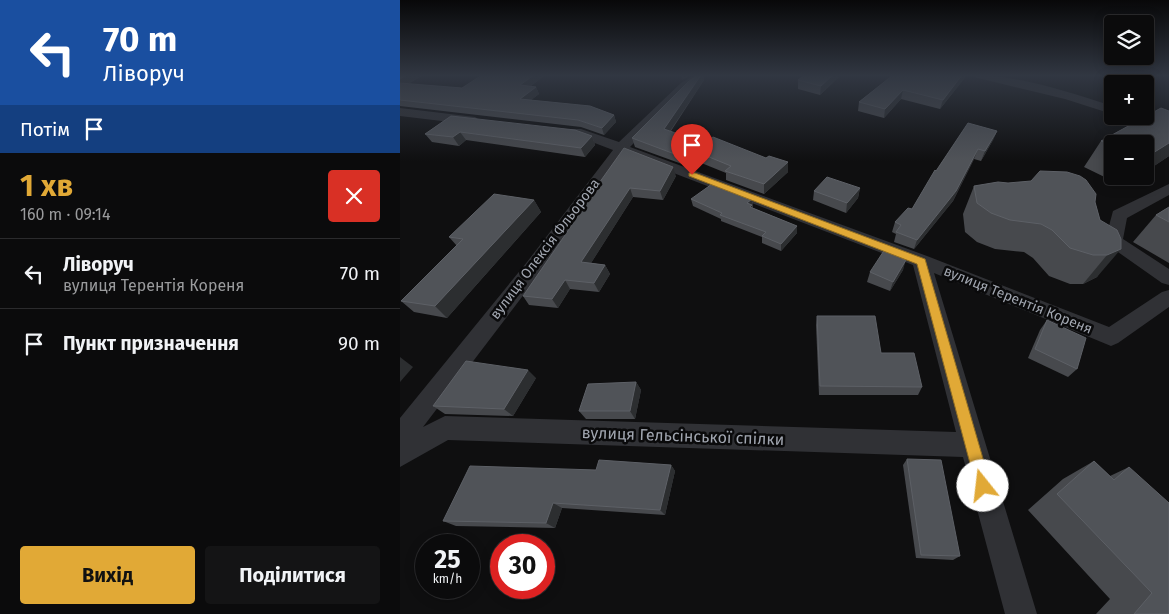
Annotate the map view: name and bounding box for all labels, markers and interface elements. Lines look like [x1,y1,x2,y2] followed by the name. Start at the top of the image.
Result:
[1104,15,1154,185] map controls
[1104,15,1154,65] button: layers
[103,18,177,60] text: 70 m
[20,20,85,85] icon: left
[103,60,185,87] text: Ліворуч
[1104,75,1154,125] button: +
[80,115,108,143] icon: arrive
[20,118,70,141] text: Потім
[671,124,713,175] pin
[678,131,706,159] icon: arrive
[1104,135,1154,185] button: −
[20,168,73,204] text: 1 хв
[328,170,380,222] button: close
[487,175,603,323] street label: вулиця Олексія Фльорова
[20,205,110,224] text: 160 m · 09:14
[63,253,134,276] text: Ліворуч
[20,260,48,288] icon: left
[340,262,380,285] text: 70 m
[941,262,1095,338] street label: вулиця Терентія Кореня
[63,276,244,295] text: вулиця Терентія Кореня
[20,330,48,358] icon: arrive
[63,332,239,355] text: Пункт призначення
[338,332,380,355] text: 90 m
[581,423,785,449] street label: вулиця Гельсінської спілки
[956,459,1008,511] position arrow
[490,534,555,599] speed limit sign: 30
[434,545,461,575] text: 25
[20,546,195,604] button: Вихід
[205,546,380,604] button: Поділитися
[433,572,462,586] text: km/h

